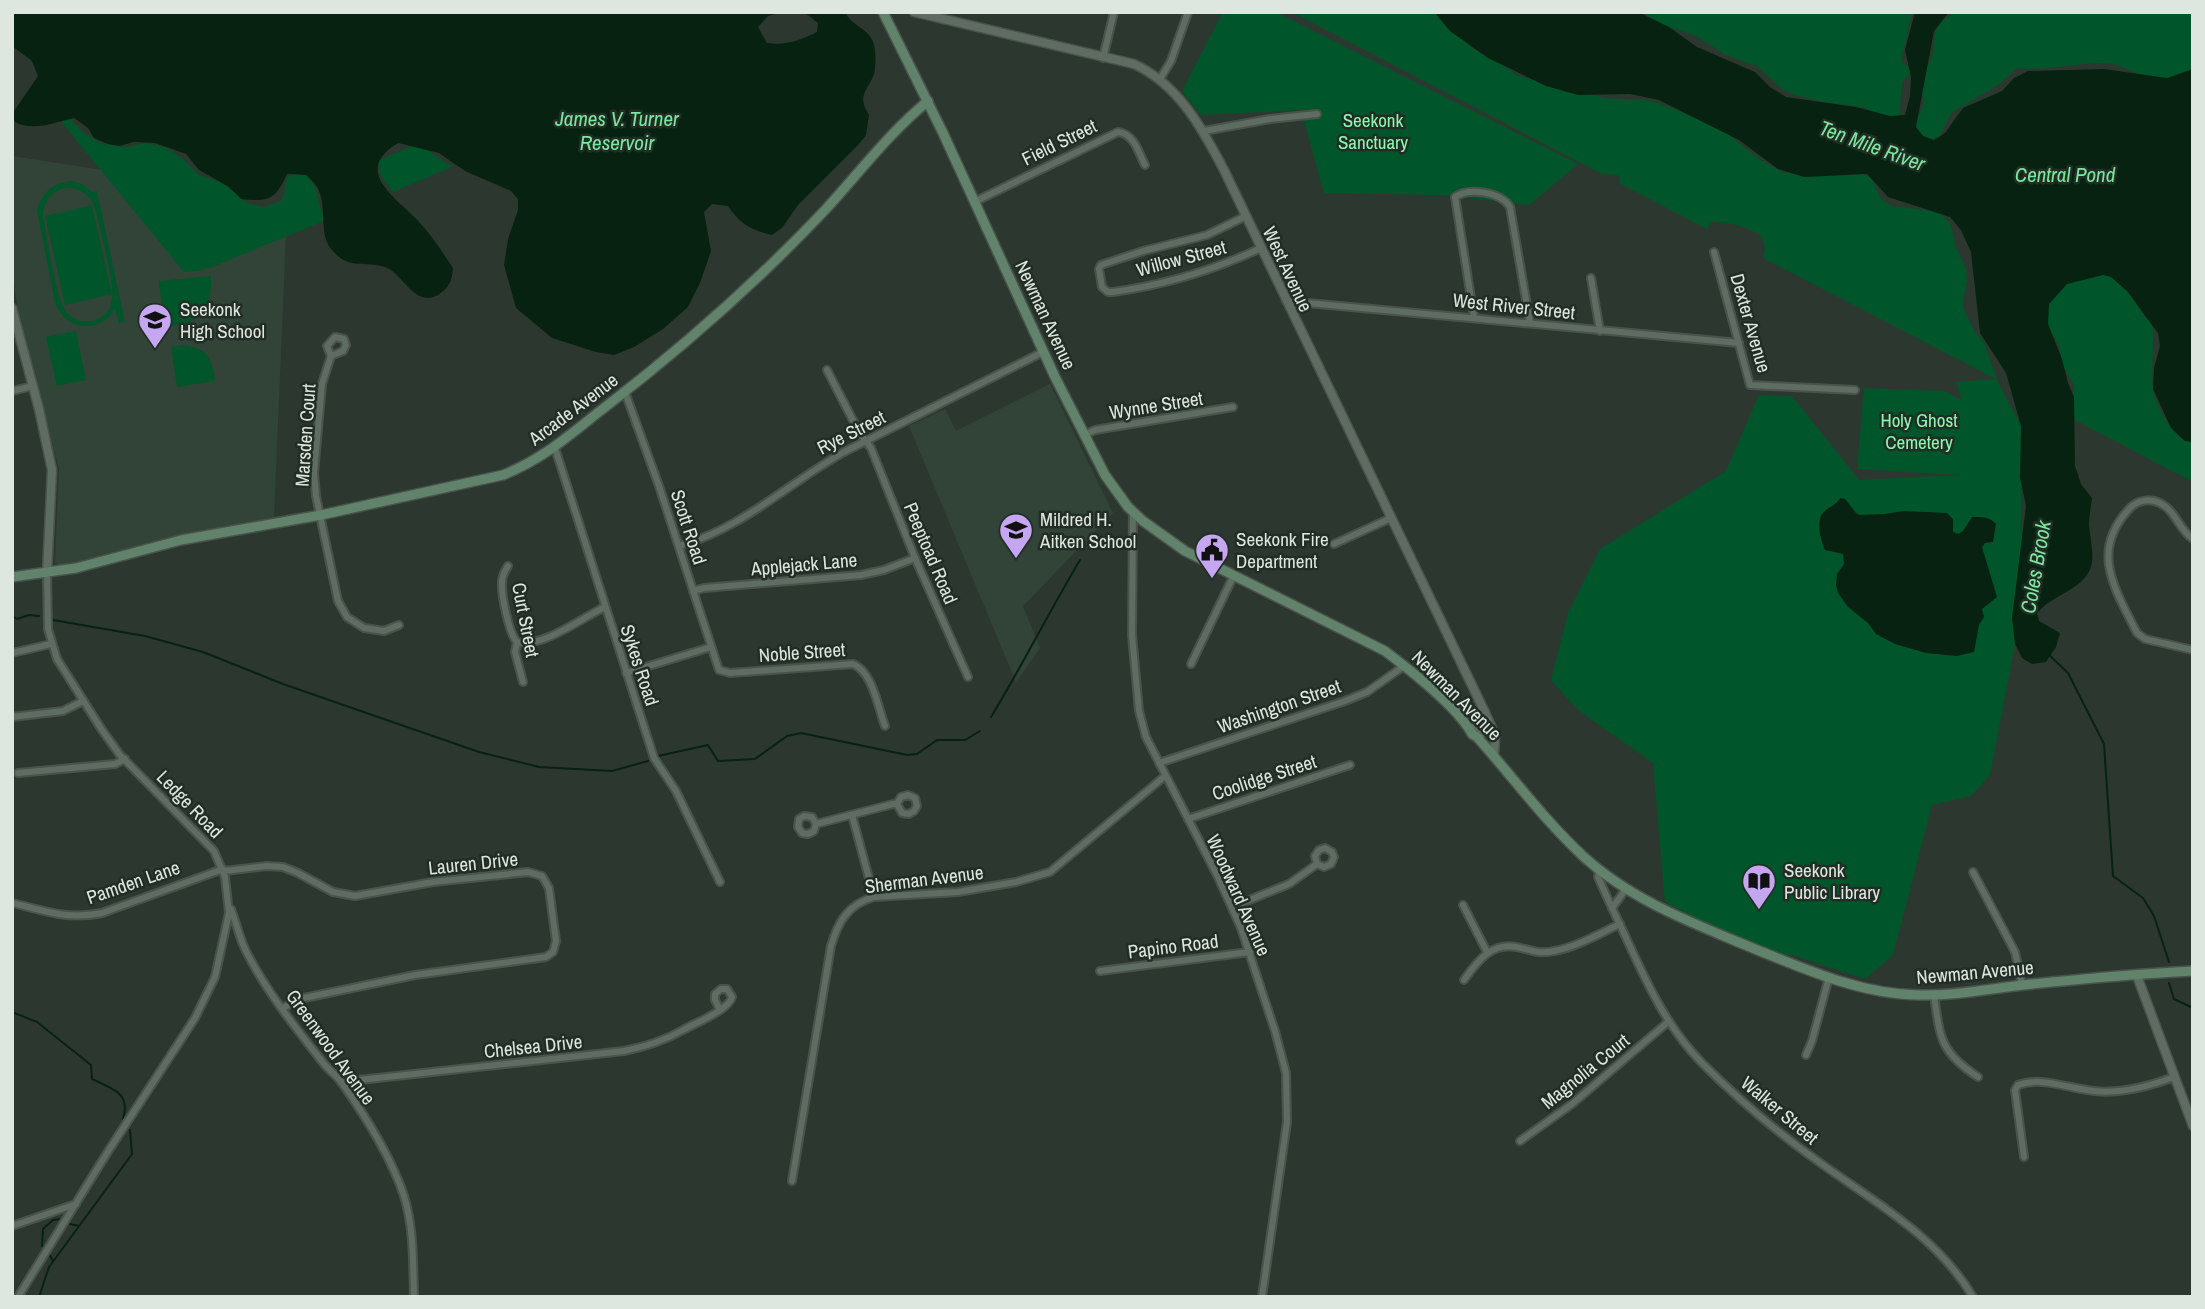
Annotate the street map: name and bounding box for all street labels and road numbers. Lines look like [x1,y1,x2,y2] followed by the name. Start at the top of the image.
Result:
[1017,112,1101,171] street label: Field Street
[1257,222,1319,316] street label: West Avenue
[1133,233,1229,282] street label: Willow Street
[1009,256,1083,374] street label: Newman Avenue
[1724,270,1778,376] street label: Dexter Avenue
[1452,287,1577,325] street label: West River Street
[522,367,623,452] street label: Arcade Avenue
[288,382,322,487] street label: Marsden Court
[1107,385,1205,425] street label: Wynne Street
[812,403,890,460] street label: Rye Street
[665,486,713,568] street label: Scott Road
[898,498,964,608] street label: Peeptoad Road
[749,546,858,582] street label: Applejack Lane
[506,581,546,660] street label: Curt Street
[615,621,665,709] street label: Sykes Road
[758,636,847,668] street label: Noble Street
[1406,644,1508,746] street label: Newman Avenue
[1214,673,1345,739] street label: Washington Street
[1208,748,1320,806] street label: Coolidge Street
[151,764,229,844] street label: Ledge Road
[1201,830,1277,960] street label: Woodward Avenue
[427,845,519,881] street label: Lauren Drive
[83,854,183,910] street label: Pamden Lane
[863,859,985,899] street label: Sherman Avenue
[1126,928,1220,964] street label: Papino Road
[1915,954,2035,990] street label: Newman Avenue
[280,984,382,1110] street label: Greenwood Avenue
[1535,1027,1635,1115] street label: Magnolia Court
[483,1028,583,1064] street label: Chelsea Drive
[1736,1070,1825,1151] street label: Walker Street

